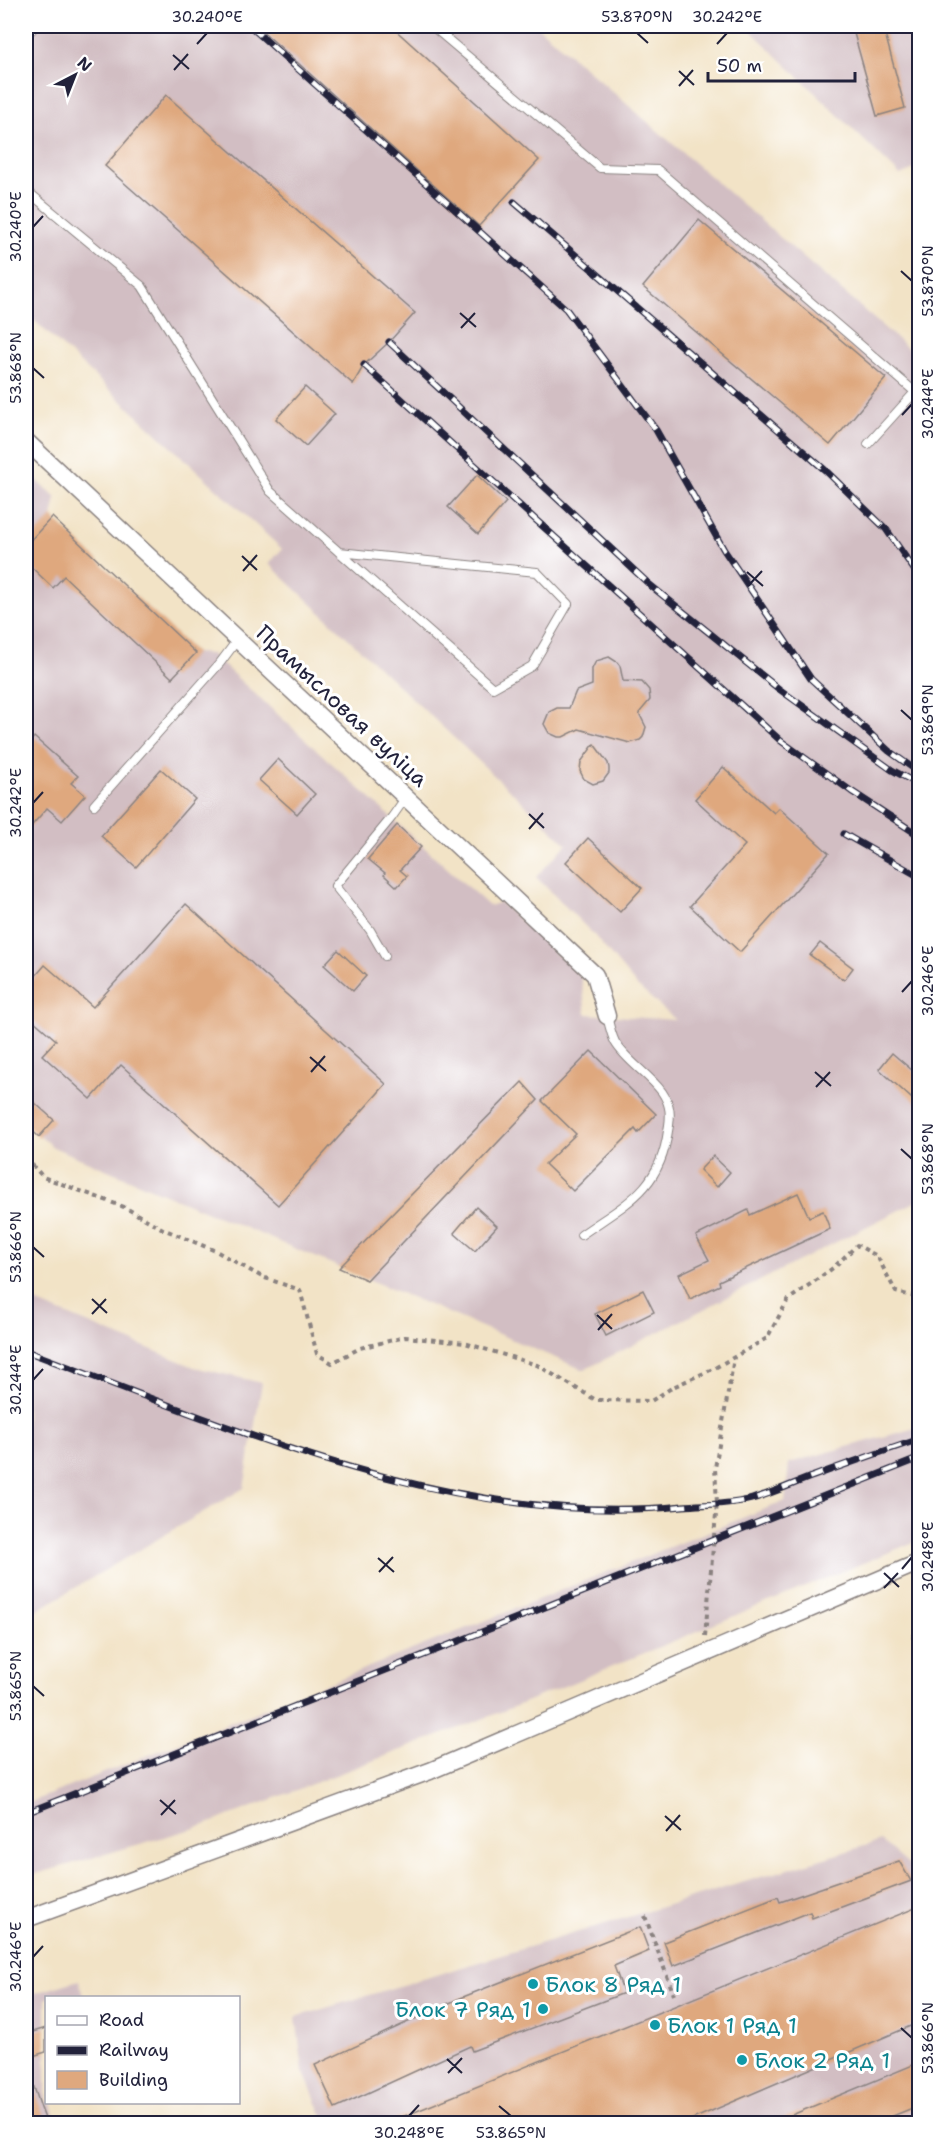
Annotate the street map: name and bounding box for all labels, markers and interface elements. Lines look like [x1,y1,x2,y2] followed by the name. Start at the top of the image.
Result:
[171,7,243,27] text: 30.240°E
[601,7,673,27] text: 53.870°N
[692,7,762,27] text: 30.242°E
[45,45,105,105] north arrow
[708,45,855,83] scale bar
[73,52,96,76] text: N
[717,54,762,78] text: 50 m
[6,191,26,263] text: 30.240°E
[918,245,938,317] text: 53.870°N
[6,332,26,404] text: 53.868°N
[918,369,938,439] text: 30.244°E
[250,619,434,794] street label: Прамысловая вуліца
[918,684,938,756] text: 53.869°N
[6,768,26,838] text: 30.242°E
[918,946,938,1016] text: 30.246°E
[918,1123,938,1195] text: 53.868°N
[6,1211,26,1283] text: 53.866°N
[6,1345,26,1415] text: 30.244°E
[918,1522,938,1592] text: 30.248°E
[6,1651,26,1721] text: 53.865°N
[6,1922,26,1992] text: 30.246°E
[545,1970,681,1999] place label: Блок 8 Ряд 1
[526,1977,540,1991] marker: Блок 8 Ряд 1
[395,1995,531,2024] place label: Блок 7 Ряд 1
[45,1996,240,2104] legend
[536,2002,550,2016] marker: Блок 7 Ряд 1
[918,2002,938,2074] text: 53.866°N
[99,2008,144,2032] text: Road
[667,2011,797,2040] place label: Блок 1 Ряд 1
[648,2018,662,2032] marker: Блок 1 Ряд 1
[99,2038,169,2062] text: Railway
[754,2046,890,2075] place label: Блок 2 Ряд 1
[735,2053,749,2067] marker: Блок 2 Ряд 1
[99,2068,168,2092] text: Building
[374,2123,444,2143] text: 30.248°E
[476,2123,546,2143] text: 53.865°N

